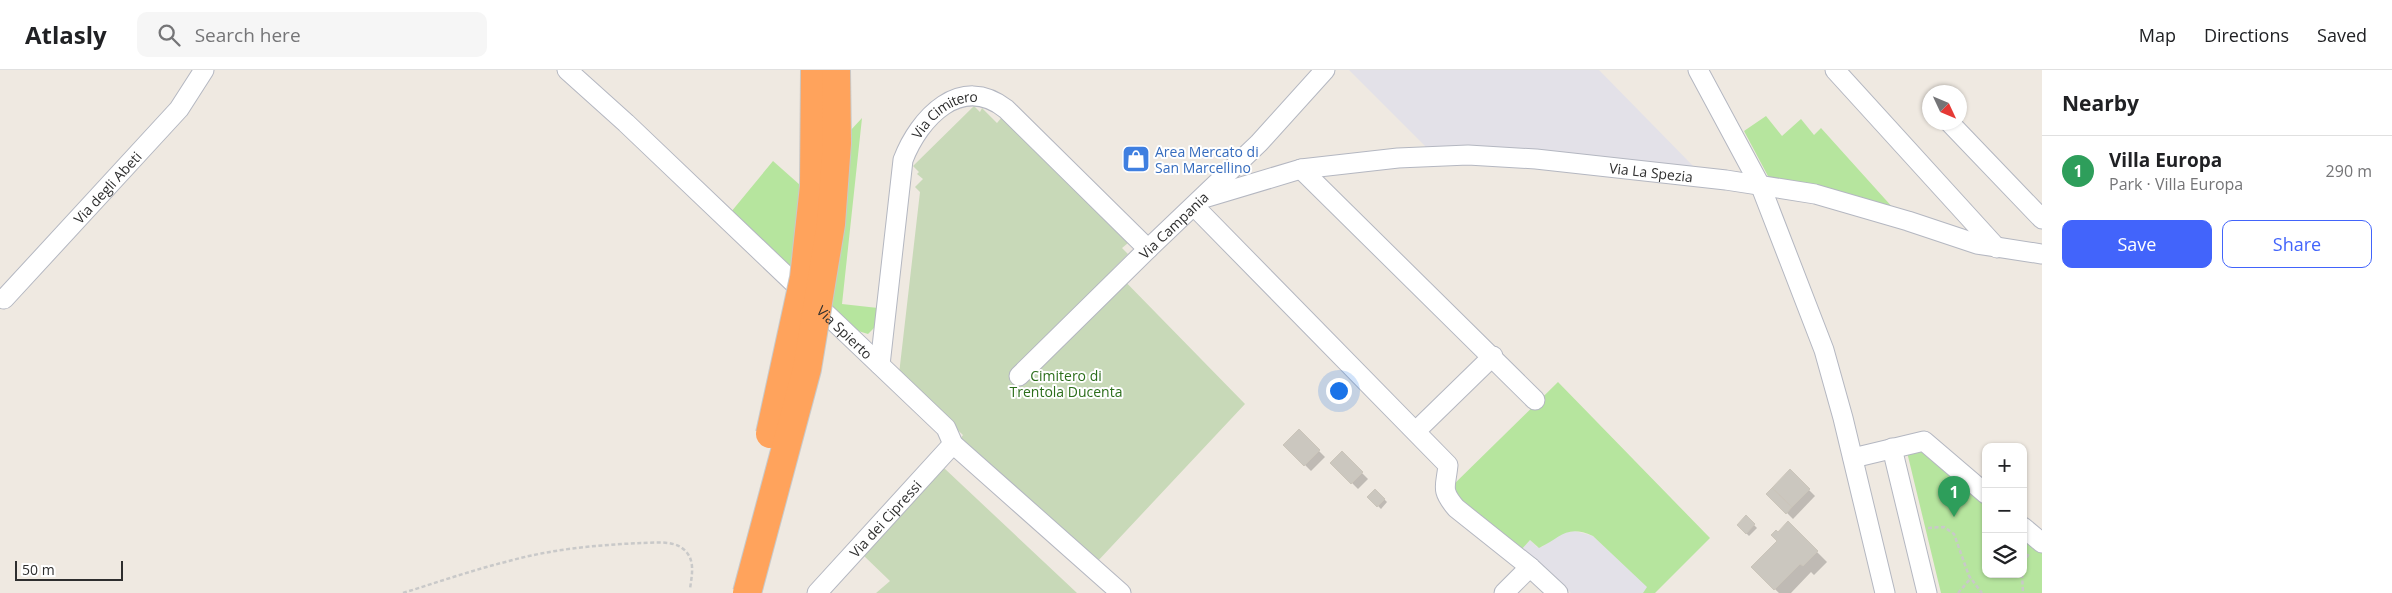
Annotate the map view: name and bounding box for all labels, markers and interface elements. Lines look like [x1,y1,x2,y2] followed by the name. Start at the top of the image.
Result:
[137,12,487,57] search box
[25,18,107,51] text: Atlasly
[155,21,183,49] icon: search
[195,22,301,48] text: Search here
[2139,23,2176,47] text: Map
[2204,23,2289,47] text: Directions
[2317,23,2367,47] text: Saved
[1922,85,1967,130] north arrow
[907,86,978,142] street label: Via Cimitero
[2062,89,2139,117] text: Nearby
[1155,142,1259,177] place label: Area Mercato di San Marcellino
[1121,144,1151,174] shop icon: Area Mercato di San Marcellino
[69,147,145,227] street label: Via degli Abeti
[2109,147,2222,173] text: Villa Europa
[1608,158,1694,186] street label: Via La Spezia
[2073,160,2083,182] text: 1
[2326,160,2372,182] text: 290 m
[2109,173,2243,195] text: Park · Villa Europa
[1134,187,1212,263] street label: Via Campania
[2062,220,2212,268] button: Save
[2222,220,2372,268] button: Share
[813,301,877,363] street label: Via Spierto
[1010,366,1122,401] park label: Cimitero di Trentola Ducenta
[1326,378,1352,404] your location
[1982,443,2027,578] map controls
[1982,443,2027,488] button: +
[845,476,925,561] street label: Via dei Cipressi
[1938,476,1970,517] pin: 1
[1982,488,2027,533] button: −
[1982,533,2027,578] button: layers
[15,558,122,581] scale bar
[22,560,55,579] text: 50 m

